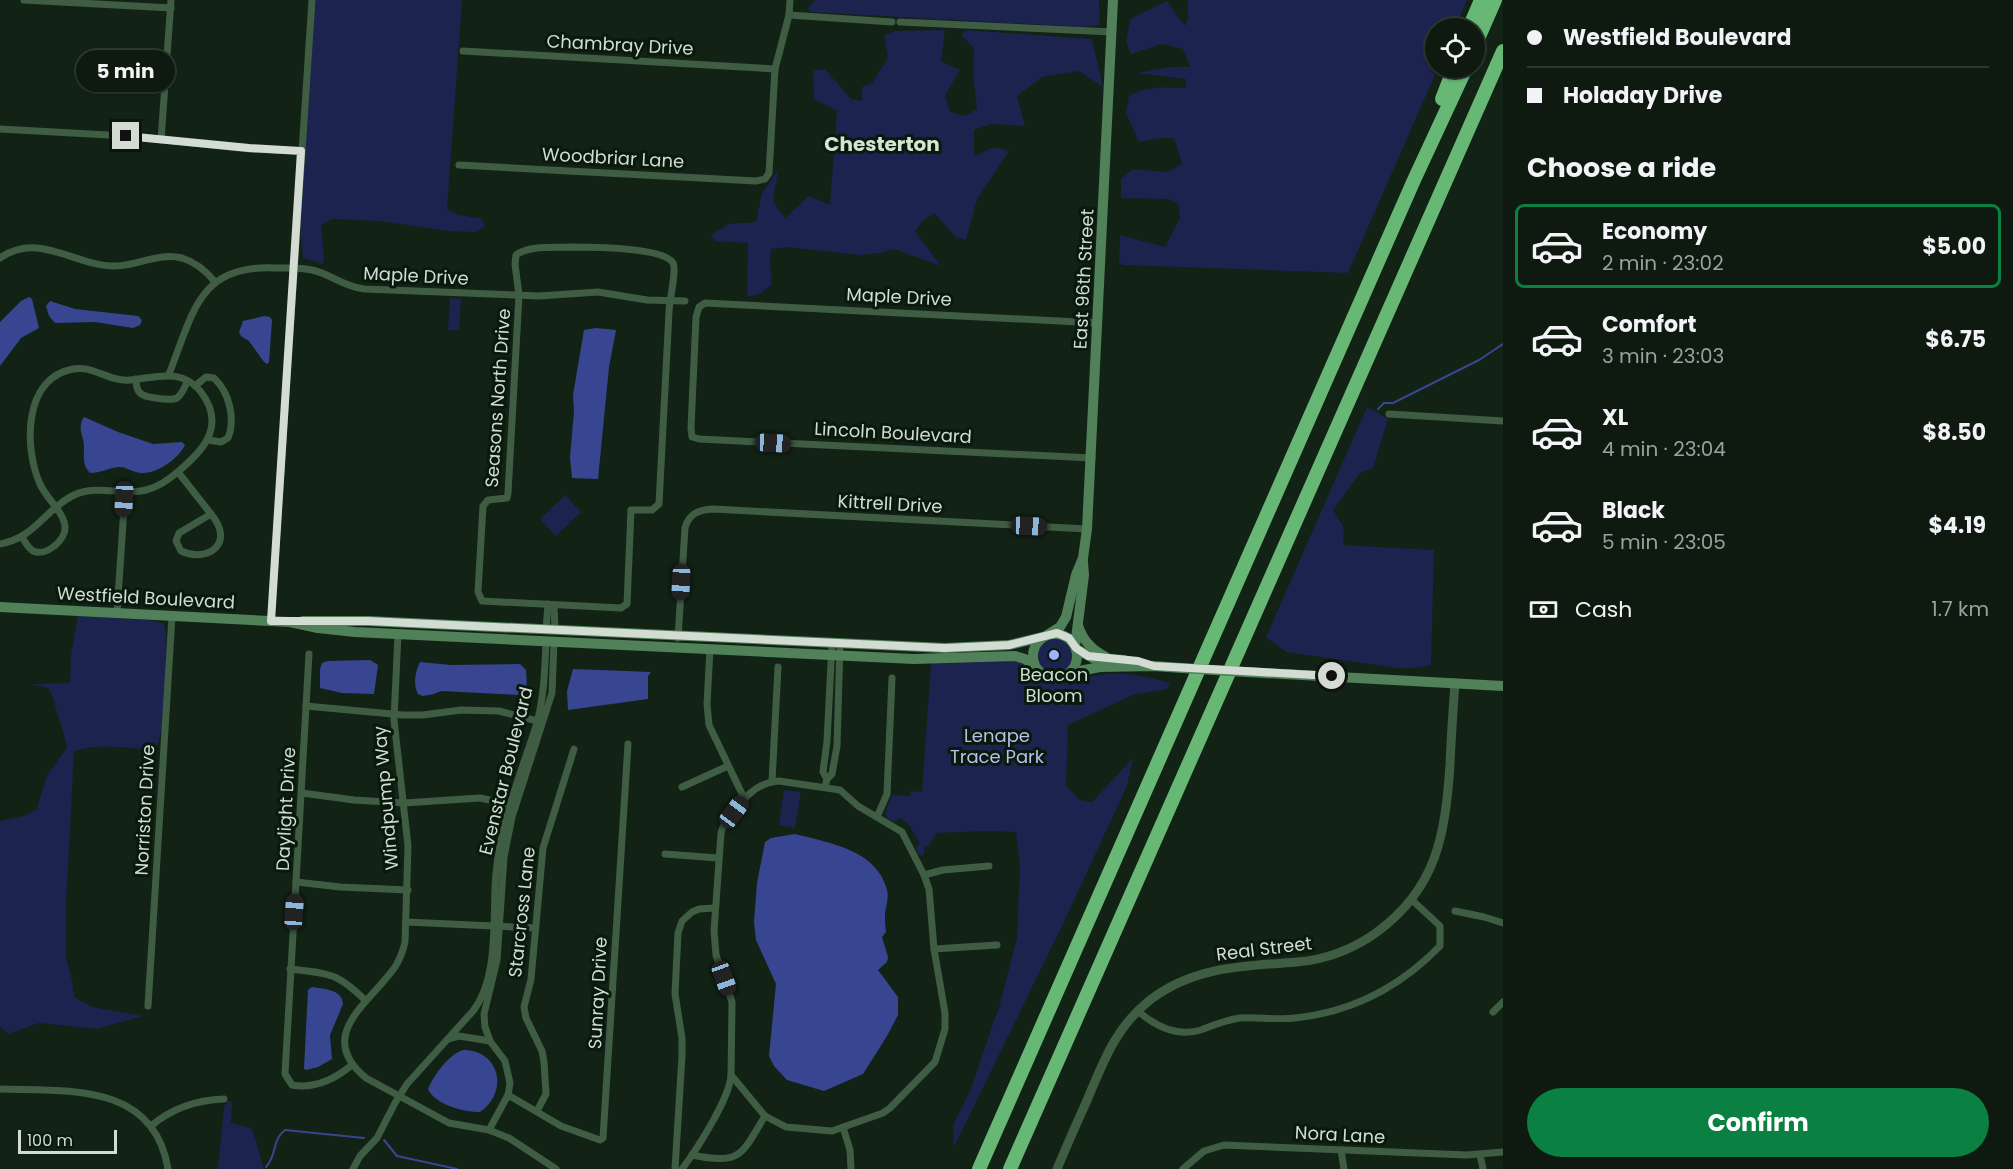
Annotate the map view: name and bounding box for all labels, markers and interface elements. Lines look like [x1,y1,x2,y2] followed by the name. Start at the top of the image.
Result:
[1425,18,1485,78] map controls
[1425,18,1485,78] button: locate
[1563,22,1791,53] text: Westfield Boulevard
[546,28,694,61] street label: Chambray Drive
[76,49,176,91] callout: 5 min
[97,57,154,85] text: 5 min
[1563,80,1722,111] text: Holaday Drive
[112,122,139,149] route end
[824,130,940,158] district label: Chesterton
[541,141,685,174] street label: Woodbriar Lane
[1527,149,1716,186] text: Choose a ride
[1067,208,1100,350] street label: East 96th Street
[1602,216,1707,247] text: Economy
[1530,219,1584,273] icon: car
[1922,231,1986,262] text: $5.00
[1602,249,1724,277] text: 2 min · 23:02
[363,260,469,291] street label: Maple Drive
[846,281,952,312] street label: Maple Drive
[479,308,516,488] street label: Seasons North Drive
[1602,309,1696,340] text: Comfort
[1530,312,1584,366] icon: car
[1925,324,1986,355] text: $6.75
[1602,342,1724,370] text: 3 min · 23:03
[1602,402,1628,433] text: XL
[1530,405,1584,459] icon: car
[814,416,972,449] street label: Lincoln Boulevard
[1922,417,1986,448] text: $8.50
[755,433,791,453] car
[1602,435,1726,463] text: 4 min · 23:04
[114,481,134,517] car
[837,488,943,519] street label: Kittrell Drive
[1602,495,1665,526] text: Black
[1530,498,1584,552] icon: car
[1929,510,1986,541] text: $4.19
[1011,516,1047,536] car
[1602,528,1726,556] text: 5 min · 23:05
[671,564,691,600] car
[56,580,236,615] street label: Westfield Boulevard
[1527,593,1560,626] icon: cash
[1575,594,1632,625] text: Cash
[1931,595,1989,623] text: 1.7 km
[1047,648,1061,662] marker: Beacon Bloom
[1020,662,1088,708] place label: Beacon Bloom
[1318,662,1345,689] route start
[473,684,539,858] street label: Evenstar Boulevard
[950,723,1045,769] park label: Lenape Trace Park
[367,725,404,871] street label: Windpump Way
[129,744,160,876] street label: Norriston Drive
[270,746,301,872] street label: Daylight Drive
[716,792,752,832] car
[502,845,541,979] street label: Starcross Lane
[284,893,304,931] car
[1215,930,1313,967] street label: Real Street
[582,936,613,1050] street label: Sunray Drive
[709,958,739,998] car
[1527,1088,1989,1157] button: Confirm
[1294,1120,1386,1149] street label: Nora Lane
[18,1127,117,1154] scale bar
[27,1129,73,1152] text: 100 m

